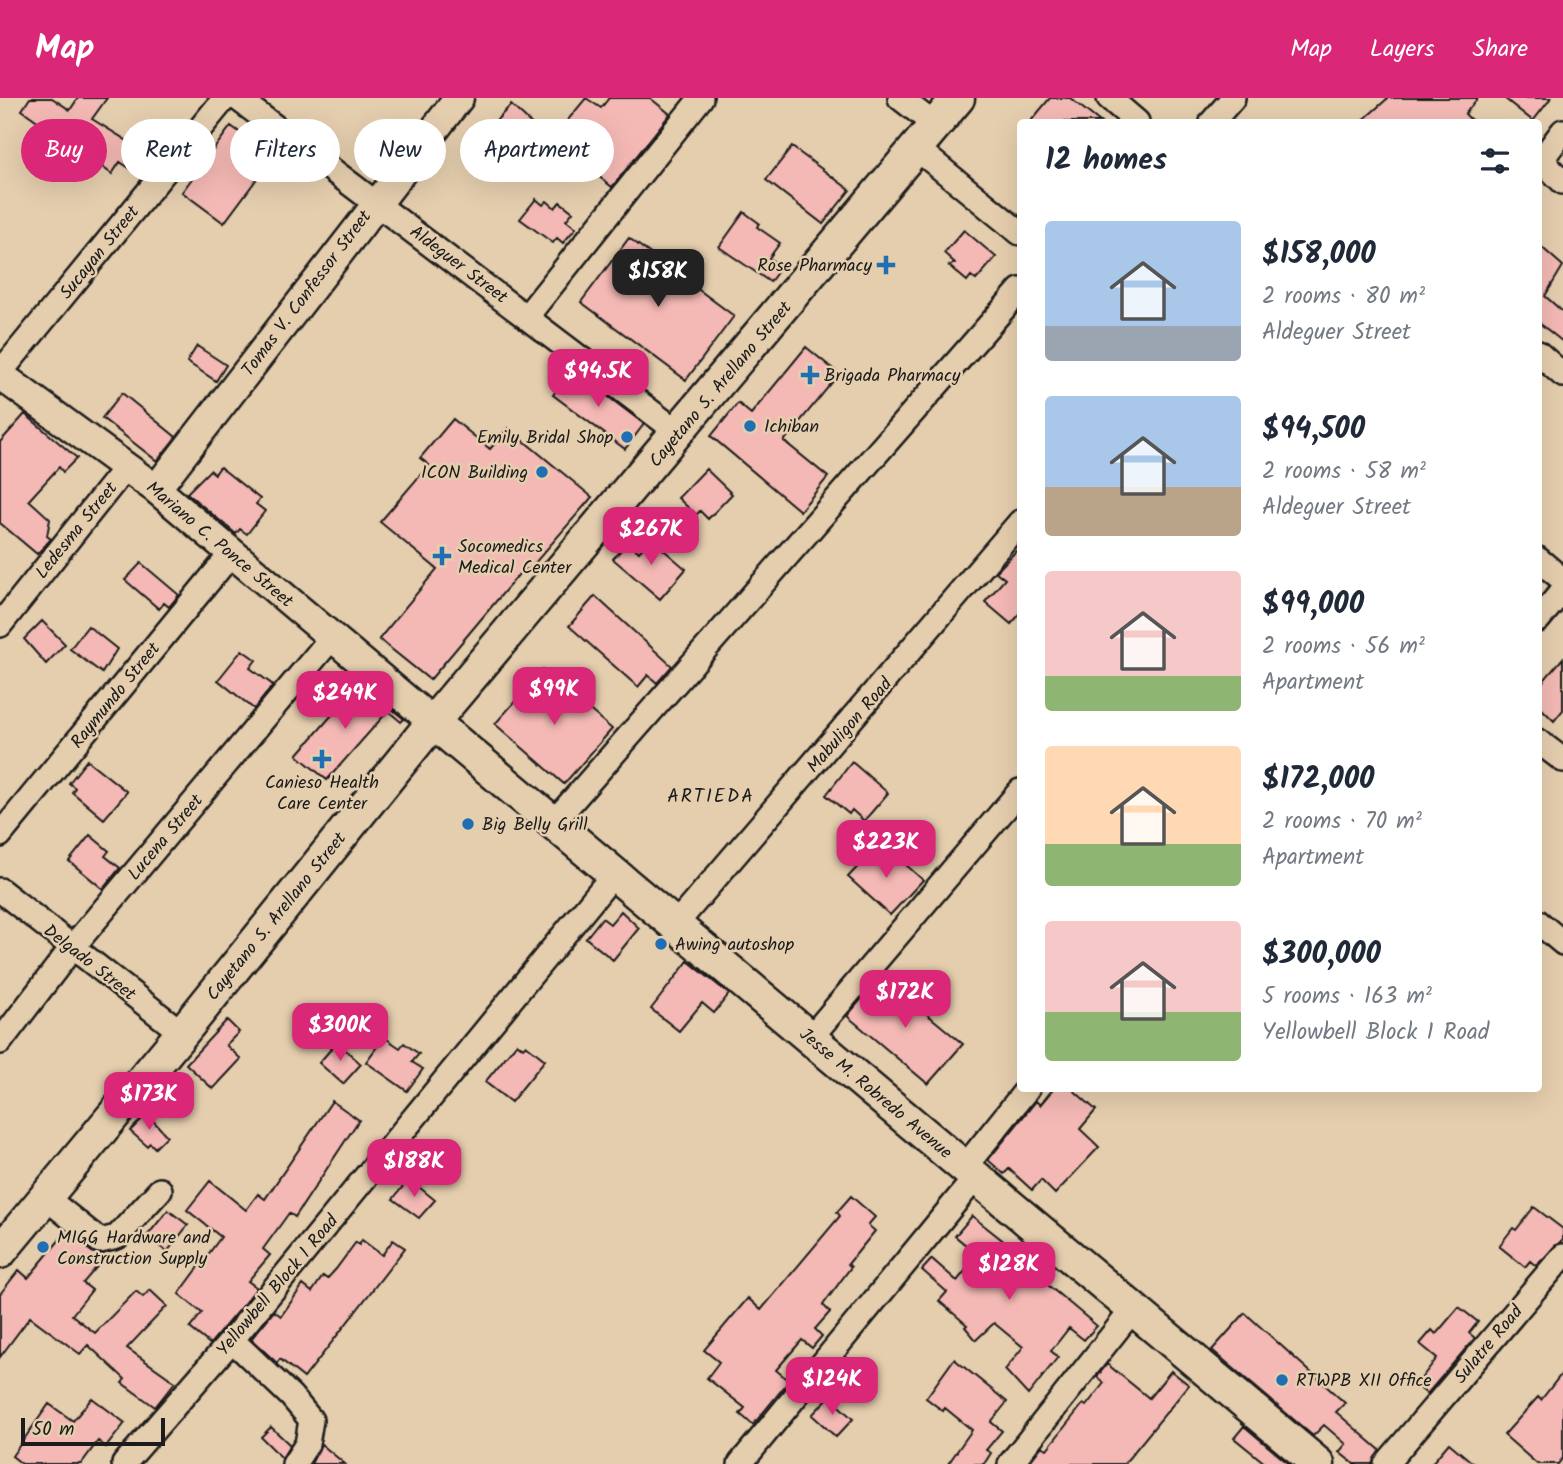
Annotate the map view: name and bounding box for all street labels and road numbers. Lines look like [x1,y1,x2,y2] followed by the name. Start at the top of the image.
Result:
[53,199,148,306] street label: Sucayan Street
[235,204,380,383] street label: Tomas V. Confessor Street
[403,219,514,312] street label: Aldeguer Street
[643,294,800,475] street label: Cayetano S. Arellano Street
[29,475,126,586] street label: Ledesma Street
[139,475,300,616] street label: Mariano C. Ponce Street
[64,636,169,756] street label: Raymundo Street
[800,671,901,780] street label: Mabuligon Road
[121,787,212,888] street label: Lucena Street
[200,825,355,1008] street label: Cayetano S. Arellano Street
[36,918,143,1009] street label: Delgado Street
[792,1021,958,1167] street label: Jesse M. Robredo Avenue
[210,1208,347,1363] street label: Yellowbell Block 1 Road
[1447,1298,1532,1391] street label: Sulatre Road

